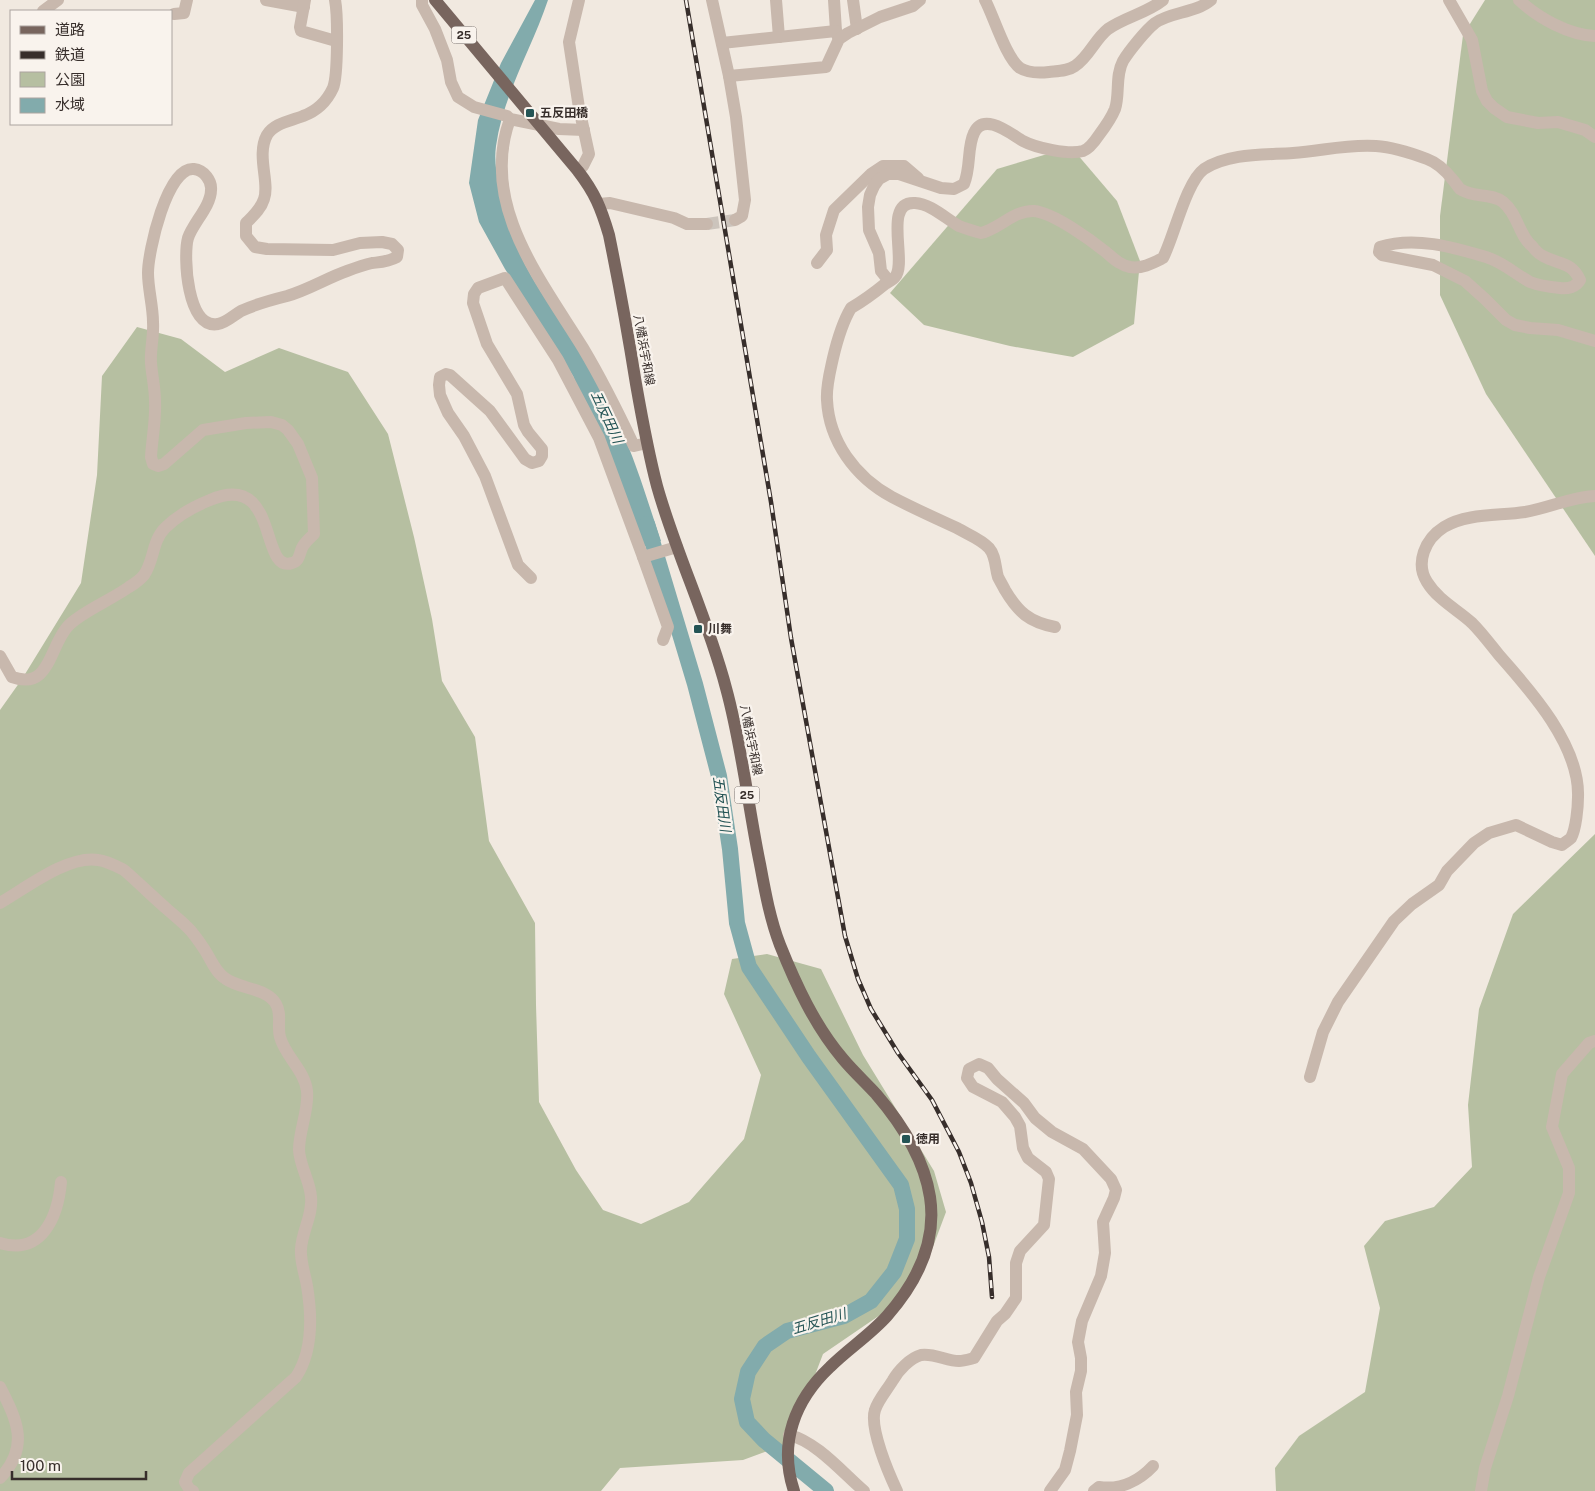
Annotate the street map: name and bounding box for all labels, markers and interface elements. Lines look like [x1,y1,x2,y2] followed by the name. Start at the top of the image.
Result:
[10,10,172,125] legend
[55,21,85,38] text: 道路
[452,26,476,44] road number: 25
[55,46,85,63] text: 鉄道
[55,71,85,88] text: 公園
[55,96,85,113] text: 水域
[540,106,589,120] place label: 五反田橋
[524,107,536,119] marker: 五反田橋
[631,313,657,387] street label: 八幡浜宇和線
[588,388,627,448] water label: 五反田川
[708,622,732,636] place label: 川舞
[692,623,704,635] marker: 川舞
[737,703,765,777] street label: 八幡浜宇和線
[710,775,734,835] water label: 五反田川
[734,786,760,804] road number: 25
[916,1132,940,1146] place label: 徳用
[900,1133,912,1145] marker: 徳用
[790,1305,850,1337] water label: 五反田川
[12,1448,146,1480] scale bar
[20,1457,61,1474] text: 100 m

